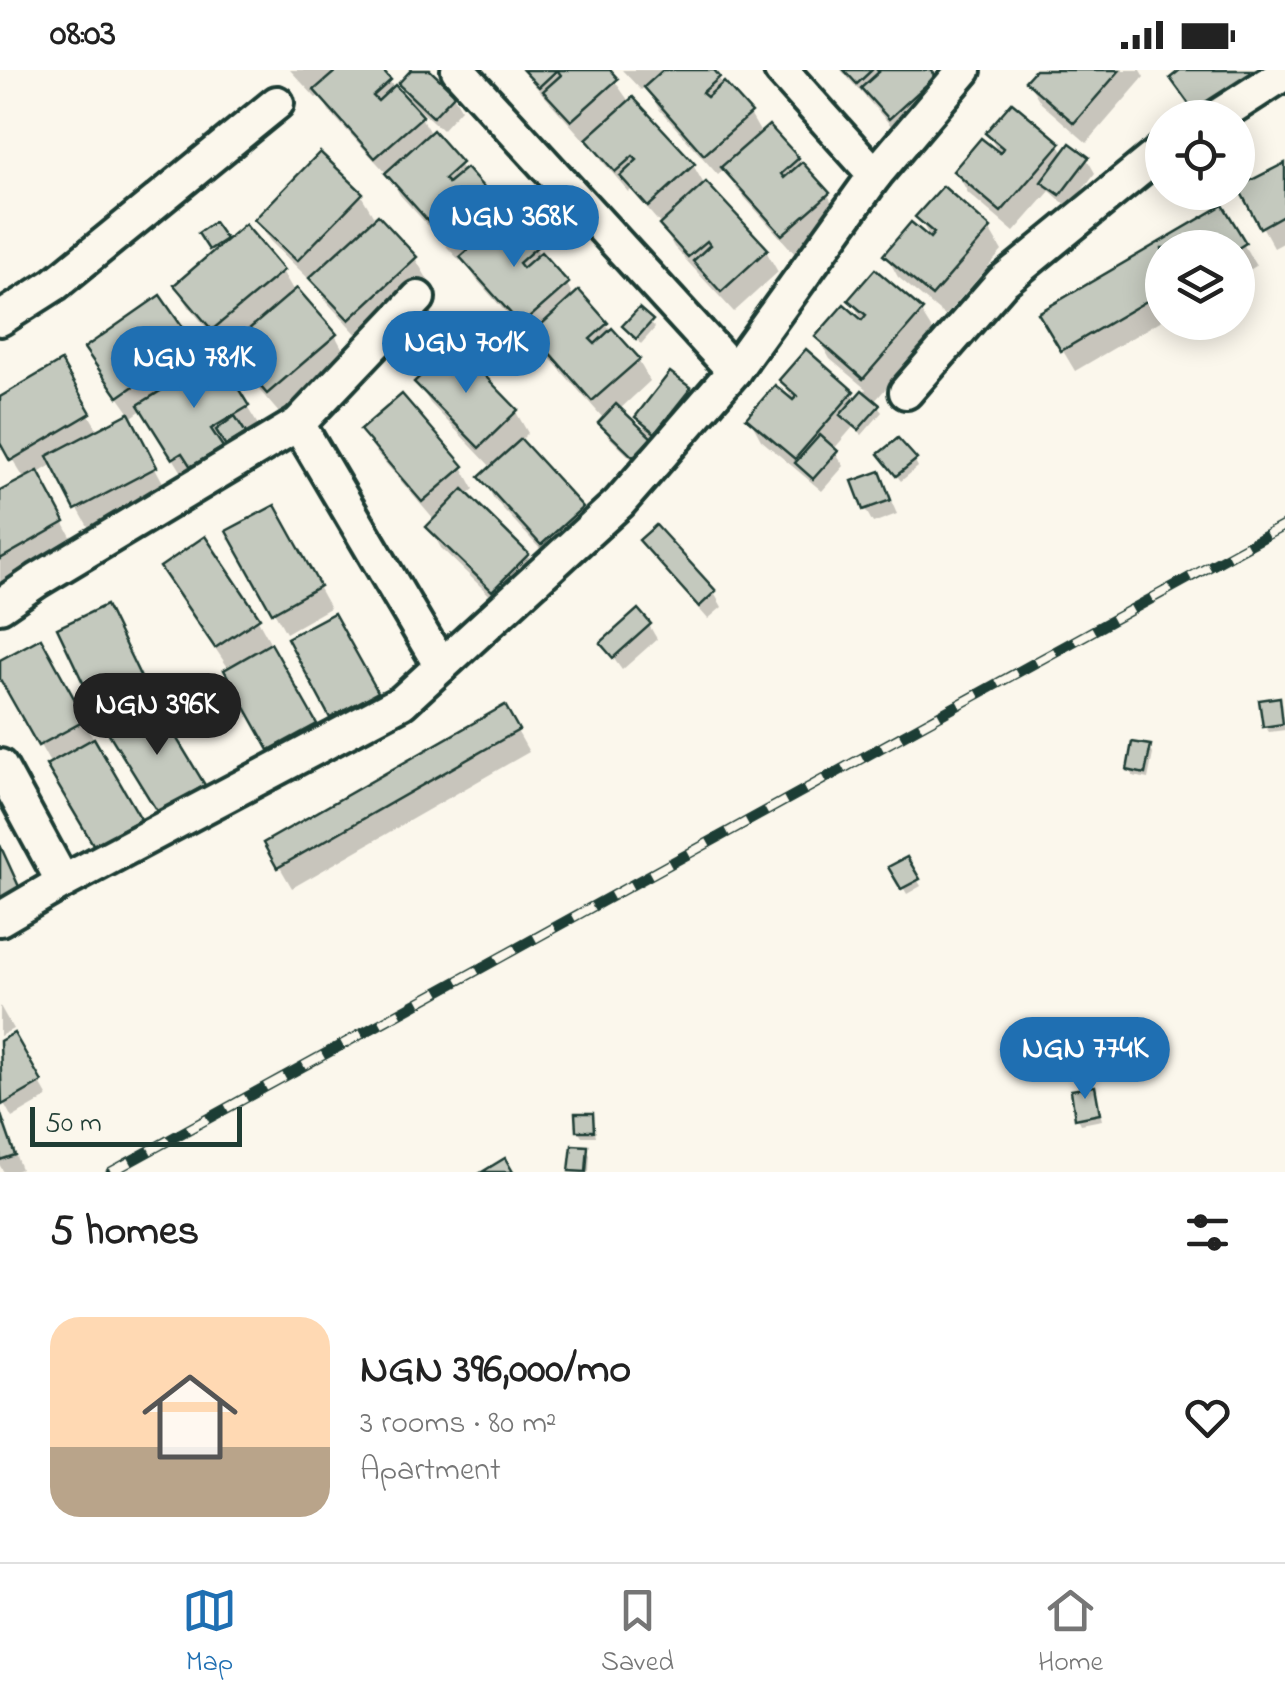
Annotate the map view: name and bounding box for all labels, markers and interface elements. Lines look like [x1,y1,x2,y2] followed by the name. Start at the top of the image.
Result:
[50,7,116,63] text: 08:03
[1145,100,1255,340] map controls
[1145,100,1255,210] button: locate
[411,185,617,270] pin: NGN 368K
[451,194,577,241] text: NGN 368K
[1145,230,1255,340] button: layers
[363,311,569,396] pin: NGN 701K
[404,320,528,367] text: NGN 701K
[91,326,297,411] pin: NGN 781K
[133,335,255,382] text: NGN 781K
[54,673,260,758] pin: NGN 396K
[95,682,219,729] text: NGN 396K
[982,1017,1188,1102] pin: NGN 774K
[1022,1026,1148,1073] text: NGN 774K
[30,1102,242,1146] scale bar
[45,1104,102,1145] text: 50 m
[50,1202,199,1263] text: 5 homes
[1180,1205,1235,1260] icon: filters
[360,1340,631,1401] text: NGN 396,000/mo
[130,1357,250,1477] icon: home
[1180,1390,1235,1445] icon: heart
[360,1401,557,1448] text: 3 rooms · 80 m²
[360,1448,501,1495] text: Apartment
[182,1583,237,1684] tab: Map
[601,1583,674,1684] tab: Saved
[1038,1583,1103,1684] tab: Home

